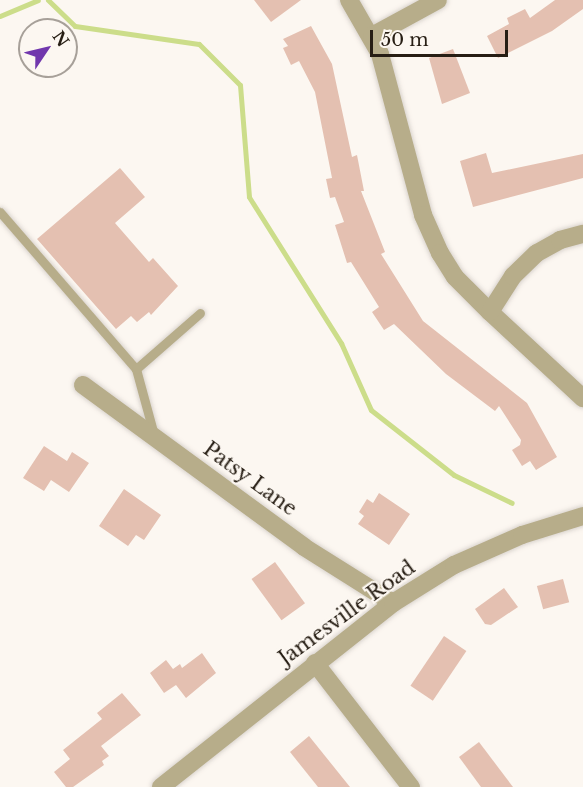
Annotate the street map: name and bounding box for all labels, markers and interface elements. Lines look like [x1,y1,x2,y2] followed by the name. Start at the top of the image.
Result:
[18,18,78,78] north arrow
[373,18,511,56] scale bar
[49,27,74,51] text: N
[381,29,429,51] text: 50 m
[198,437,302,521] street label: Patsy Lane
[274,556,420,670] street label: Jamesville Road

